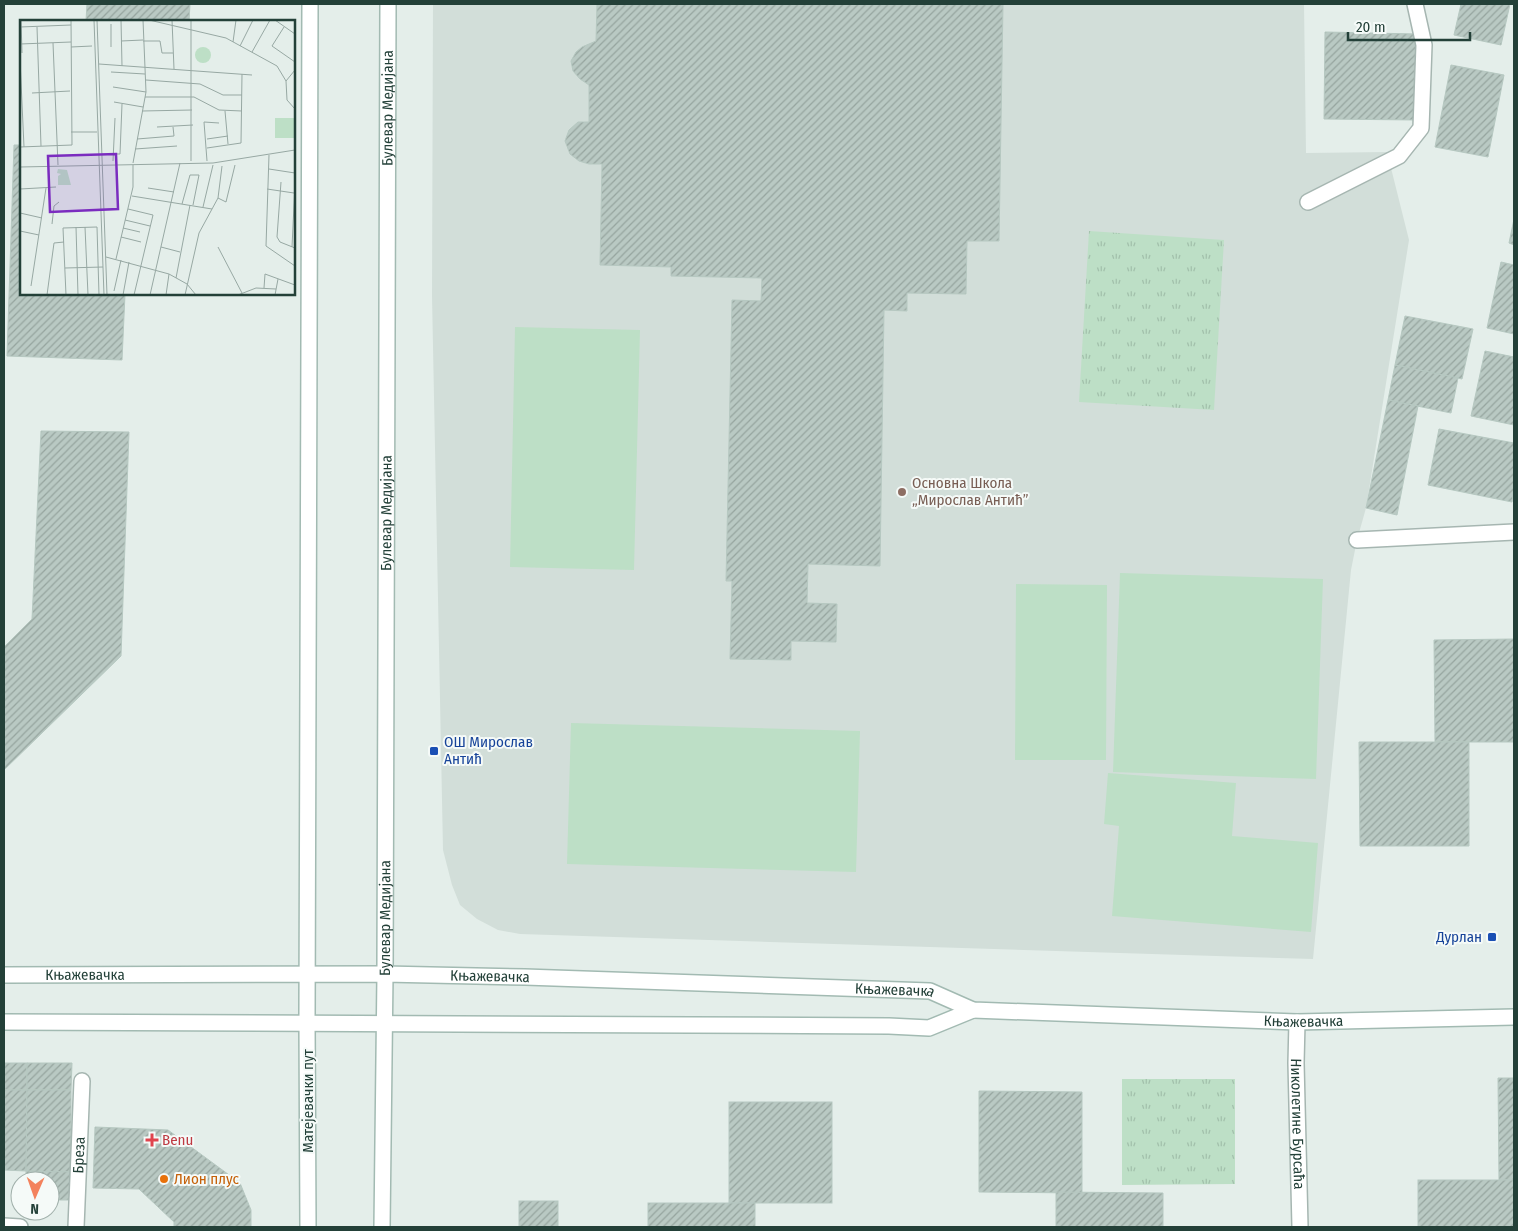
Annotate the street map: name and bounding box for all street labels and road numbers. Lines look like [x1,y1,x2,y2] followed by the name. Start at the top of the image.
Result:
[378,50,397,166] street label: Булевар Медијана
[377,455,396,571] street label: Булевар Медијана
[376,860,394,976] street label: Булевар Медијана
[45,966,125,984] street label: Књажевачка
[450,966,530,986] street label: Књажевачка
[855,979,938,1001] street label: Књажевачка
[1263,1012,1343,1031] street label: Књажевачка
[299,1048,317,1153] street label: Матејевачки пут
[1287,1058,1308,1190] street label: Николетине Бурсаћа
[69,1136,89,1174] street label: Бреза

